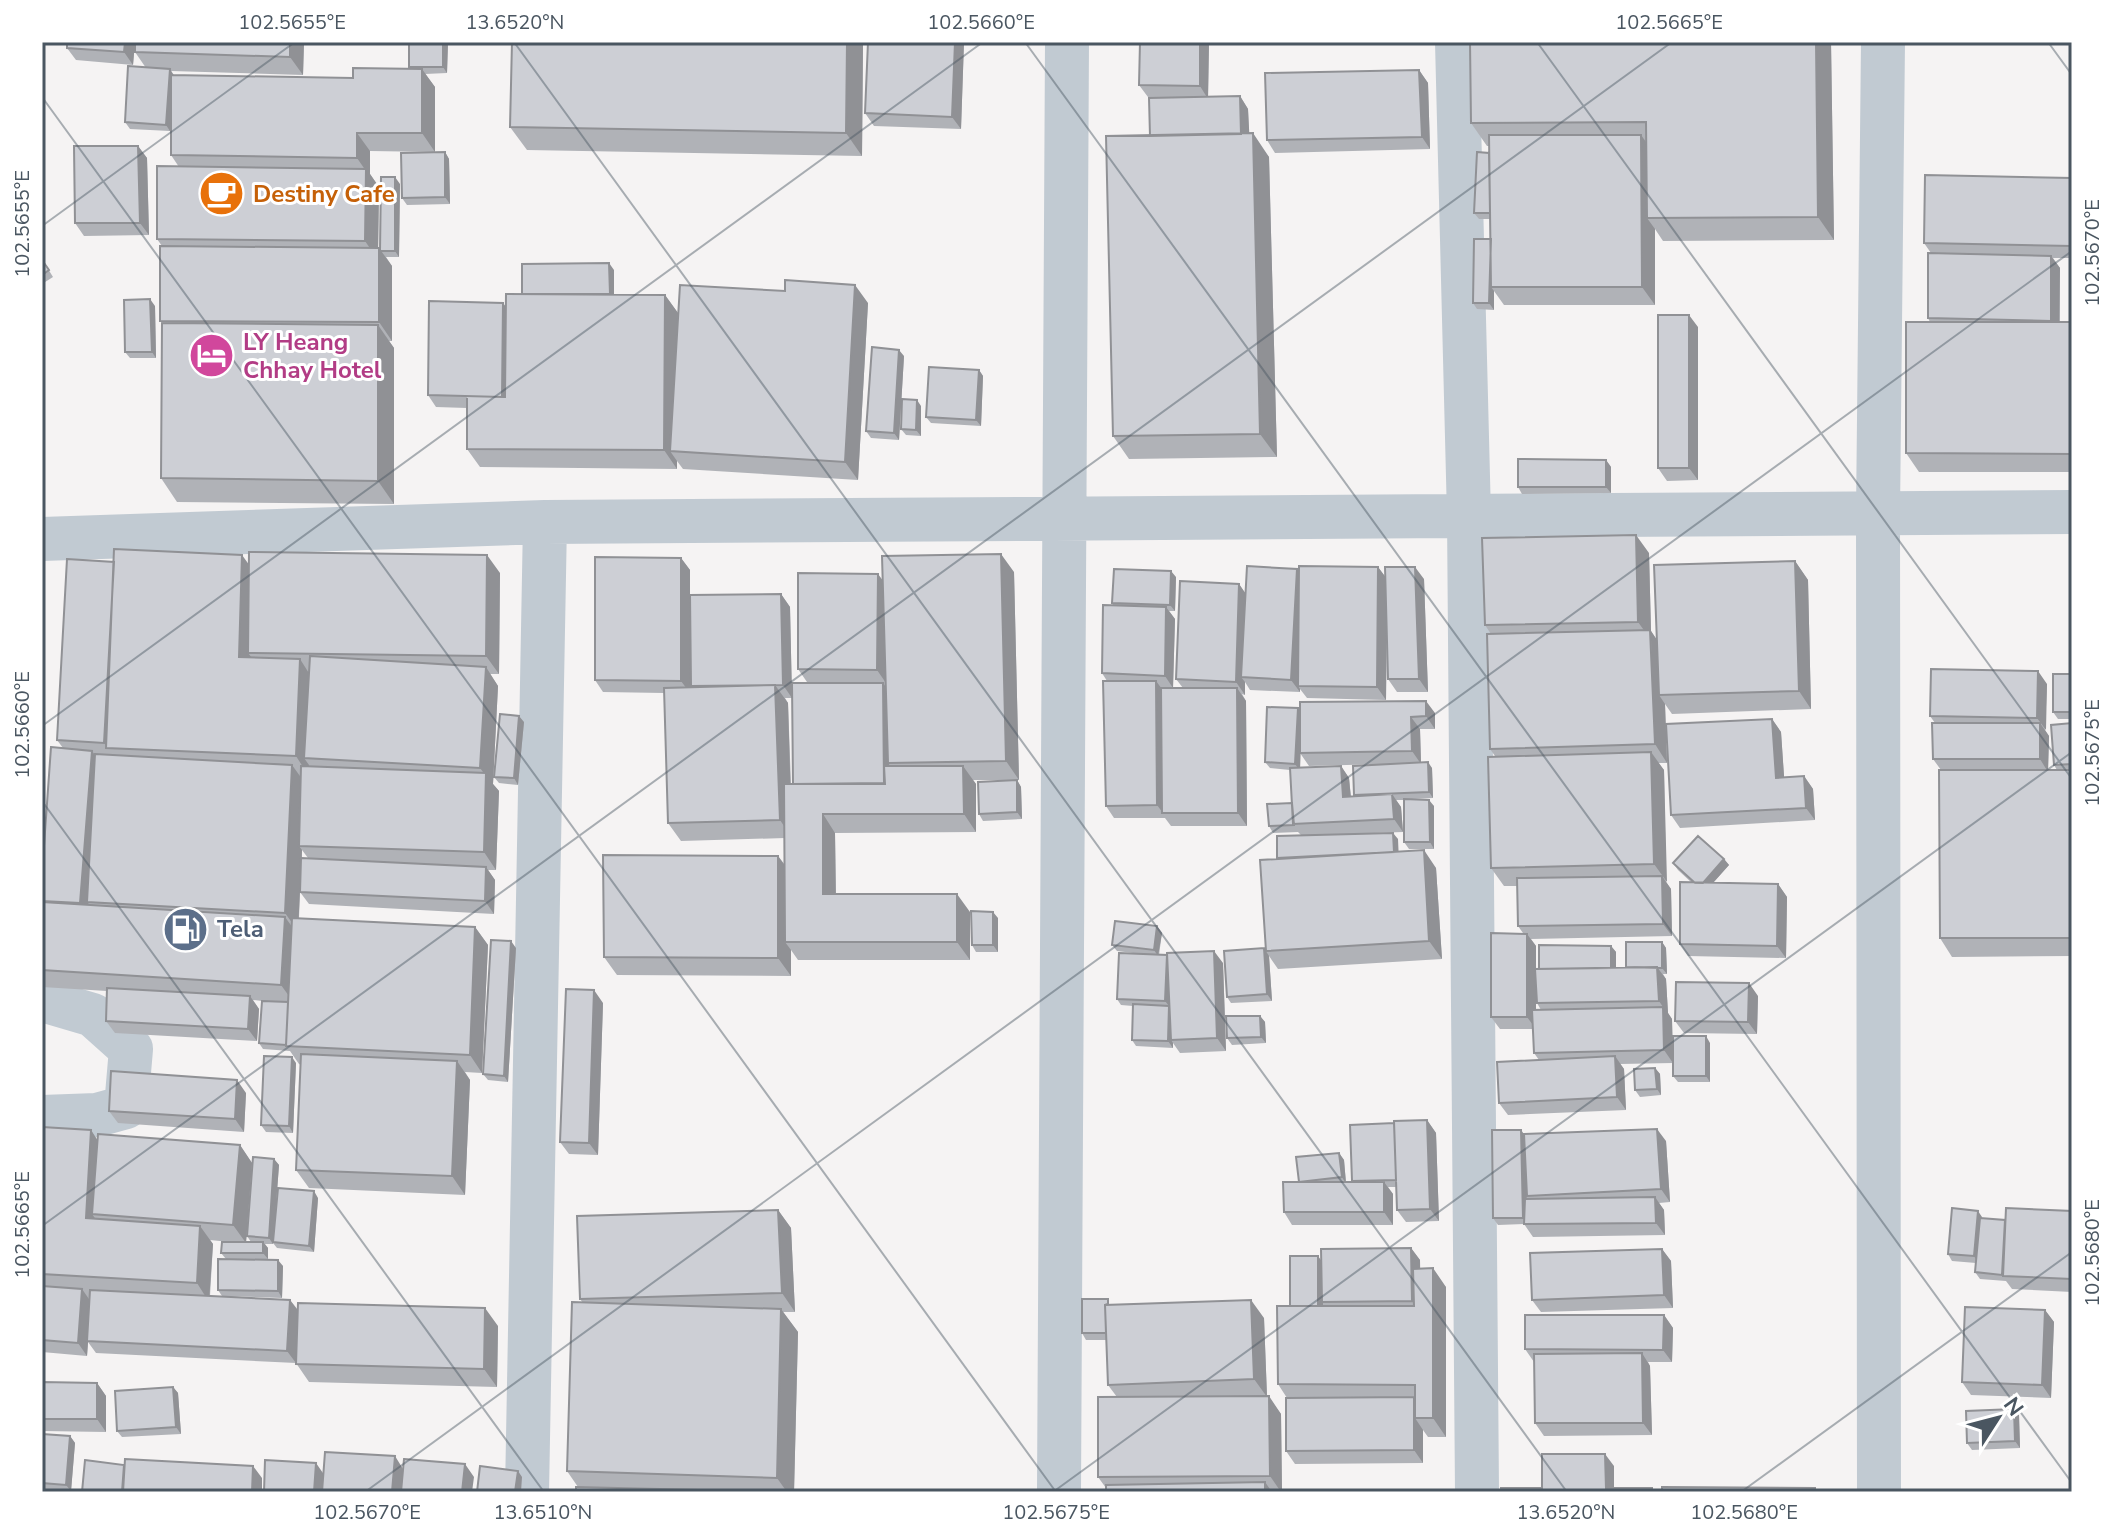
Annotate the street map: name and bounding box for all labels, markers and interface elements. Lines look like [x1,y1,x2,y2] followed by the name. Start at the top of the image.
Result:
[238,9,346,36] text: 102.5655°E
[466,9,564,36] text: 13.6520°N
[927,9,1035,36] text: 102.5660°E
[1615,9,1723,36] text: 102.5665°E
[9,170,36,278] text: 102.5655°E
[198,170,246,218] cafe icon: Destiny Cafe
[253,178,395,210] place label: Destiny Cafe
[2079,199,2106,307] text: 102.5670°E
[243,326,382,386] place label: LY Heang Chhay Hotel
[188,332,236,380] hotel icon: LY Heang Chhay Hotel
[9,671,36,779] text: 102.5660°E
[2079,699,2106,807] text: 102.5675°E
[162,905,210,953] fuel station icon: Tela
[217,913,264,945] place label: Tela
[9,1171,36,1279] text: 102.5665°E
[2079,1199,2106,1307] text: 102.5680°E
[1958,1378,2038,1458] north arrow
[1996,1391,2030,1422] text: N
[313,1499,421,1526] text: 102.5670°E
[494,1499,592,1526] text: 13.6510°N
[1002,1499,1110,1526] text: 102.5675°E
[1517,1499,1615,1526] text: 13.6520°N
[1690,1499,1798,1526] text: 102.5680°E

